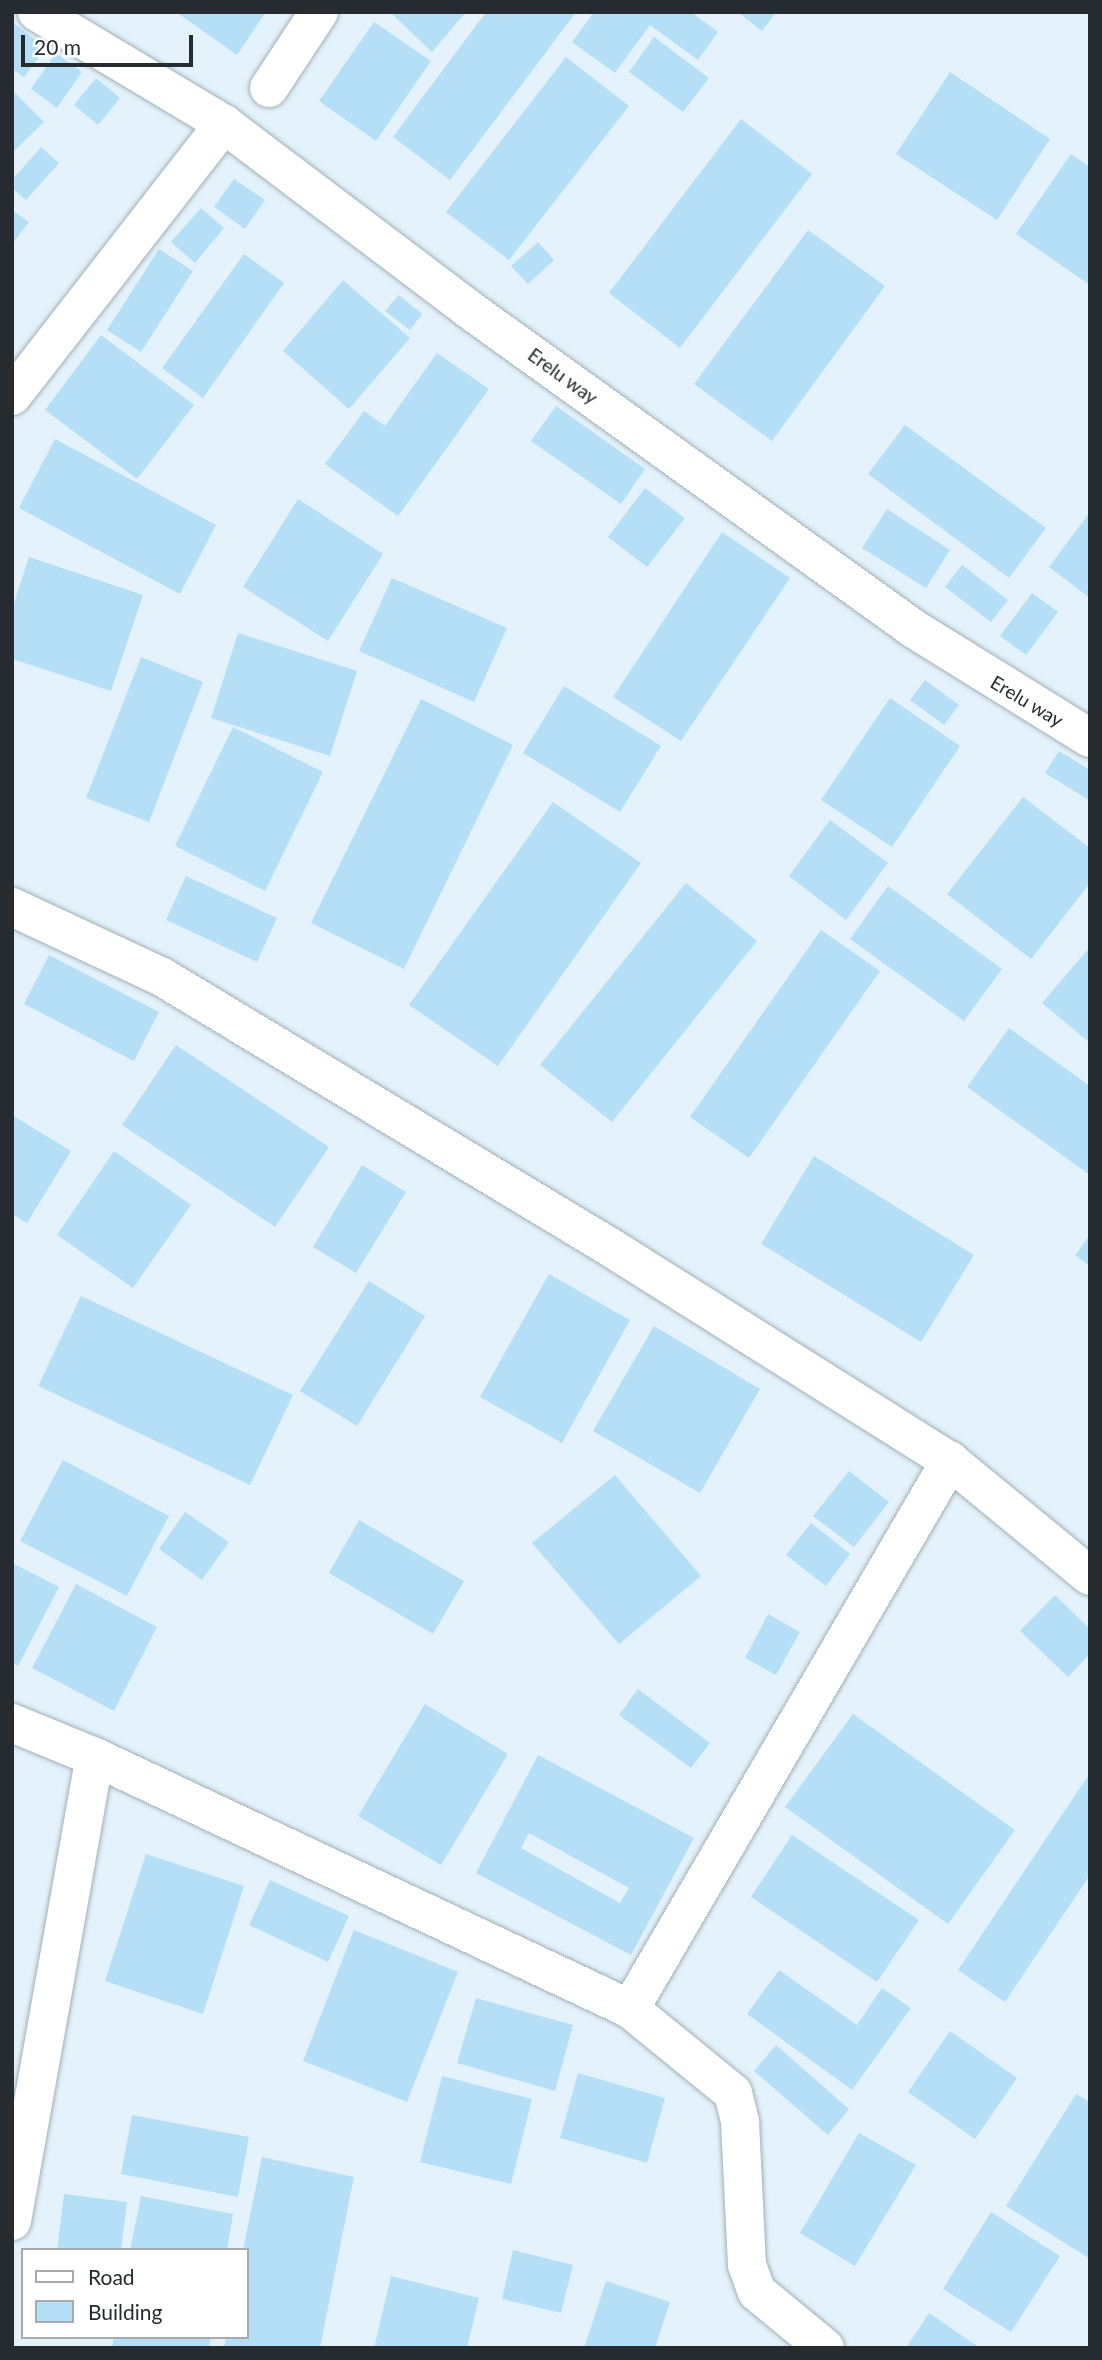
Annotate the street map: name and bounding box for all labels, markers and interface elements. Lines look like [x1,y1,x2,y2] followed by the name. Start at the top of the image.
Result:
[24,21,196,65] scale bar
[34,34,81,59] text: 20 m
[524,343,602,409] street label: Erelu way
[986,670,1068,732] street label: Erelu way
[21,2248,248,2339] legend
[88,2264,135,2289] text: Road
[88,2299,163,2324] text: Building

